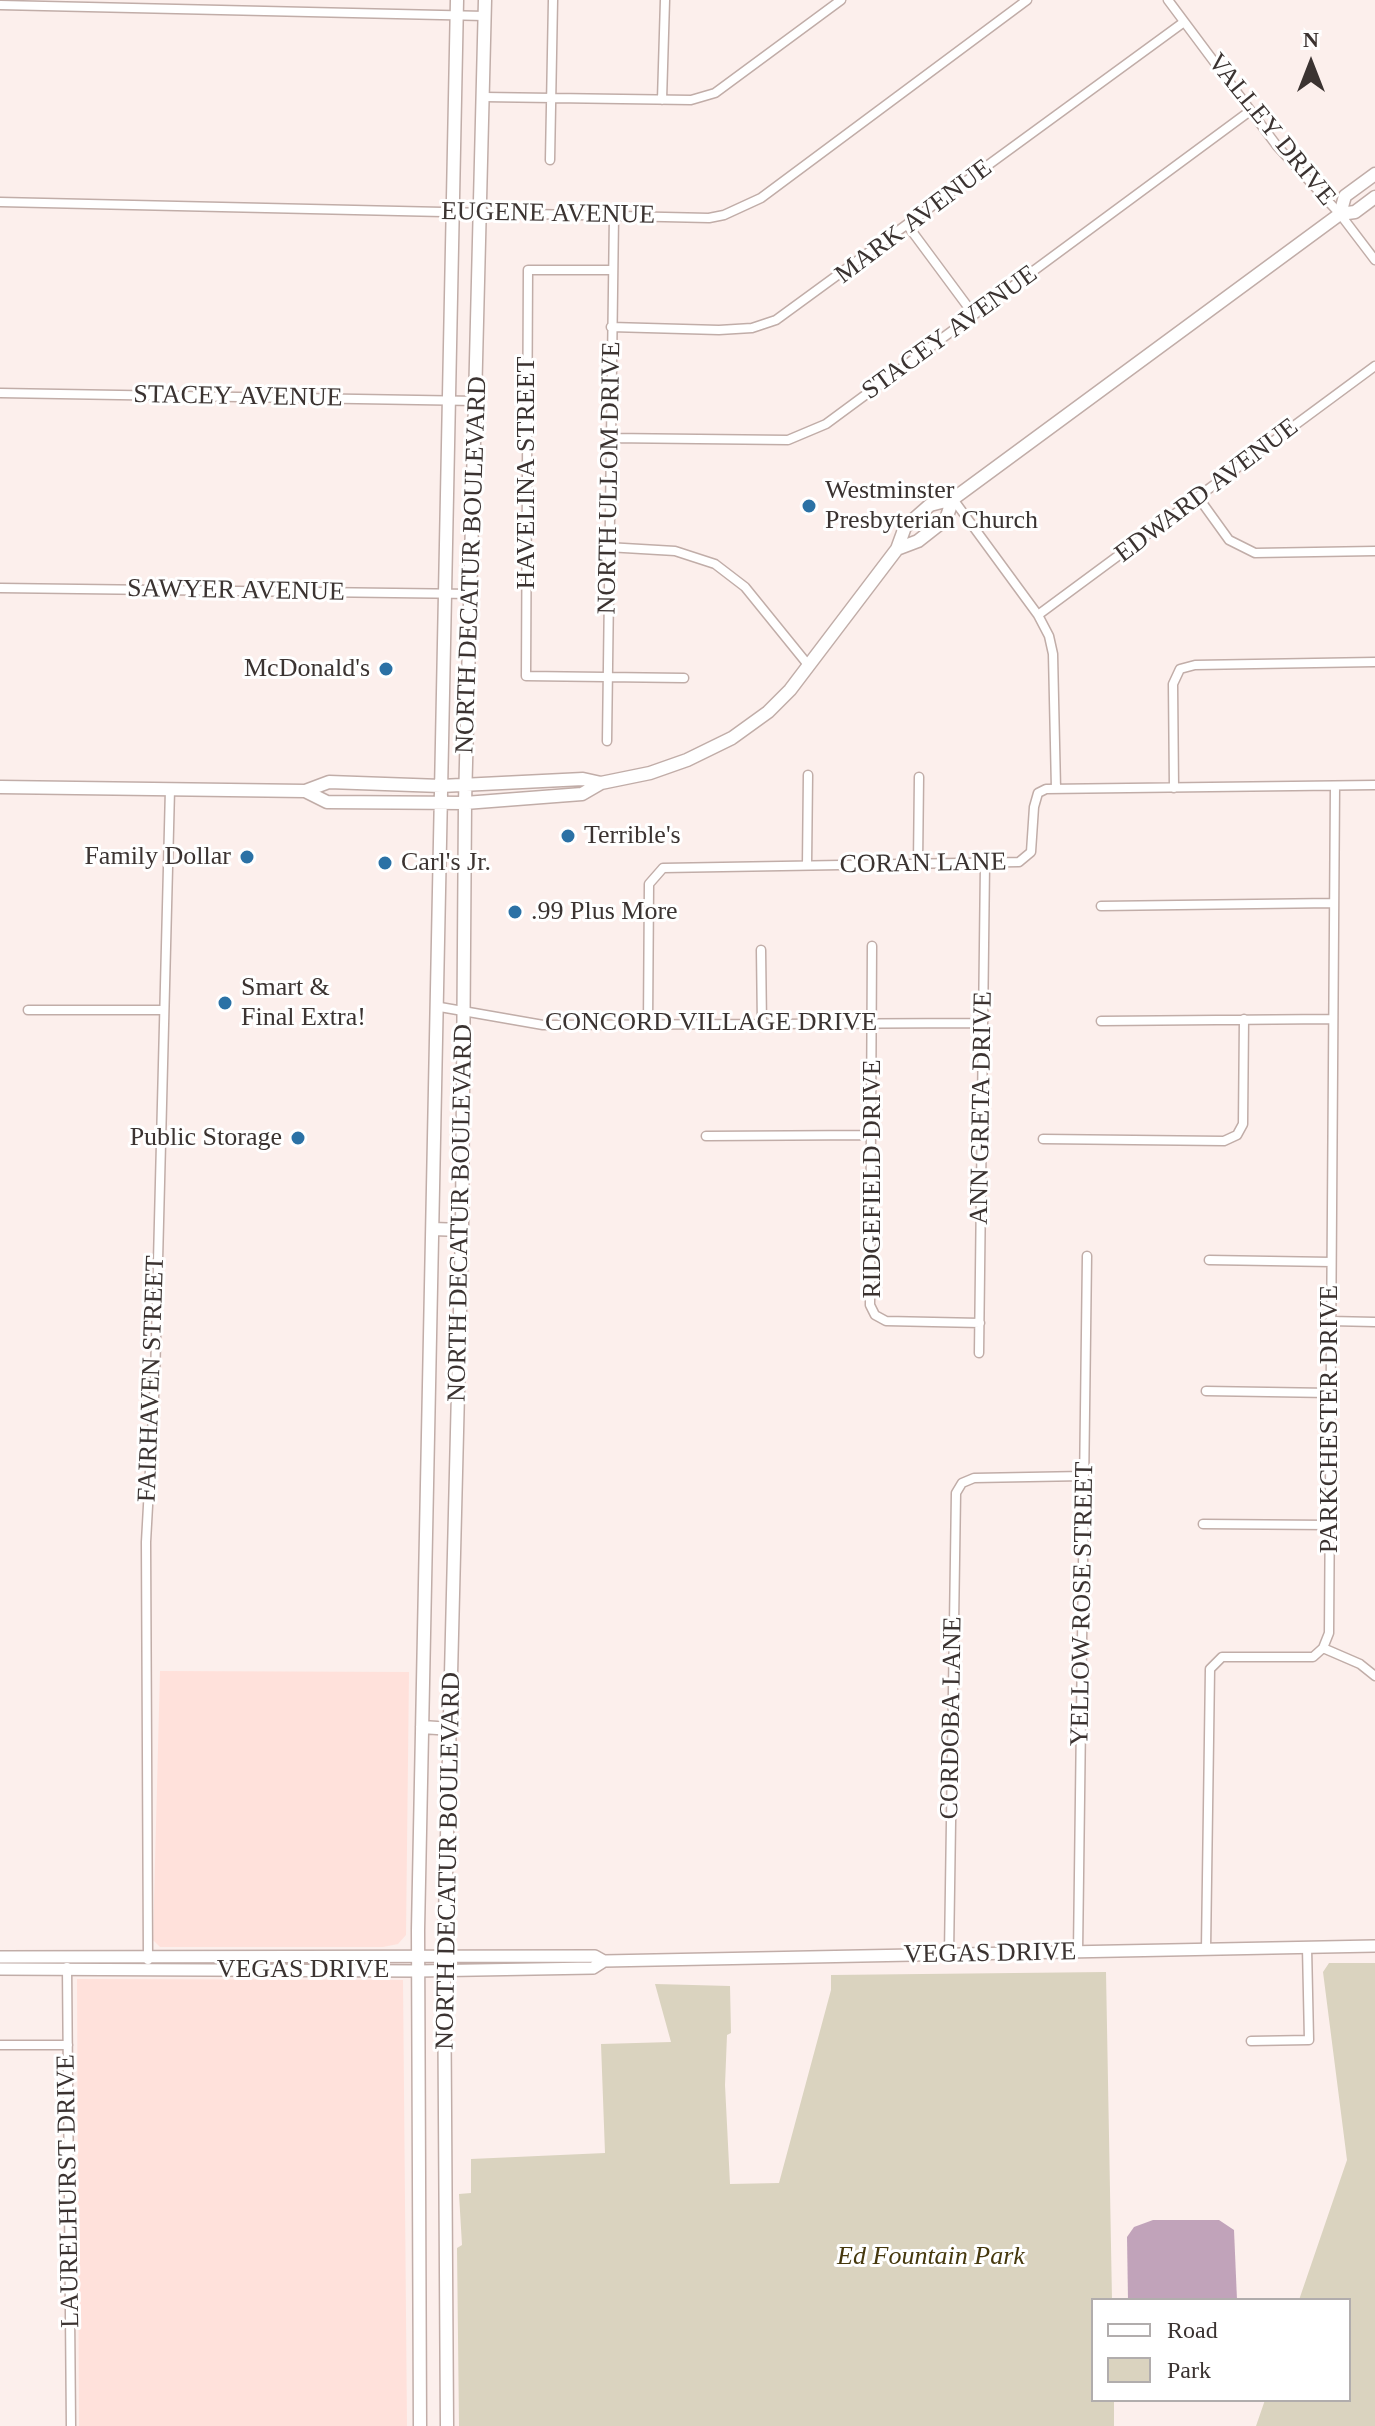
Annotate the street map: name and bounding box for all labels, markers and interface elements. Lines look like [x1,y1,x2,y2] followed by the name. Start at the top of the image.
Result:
[1271,24,1351,104] north arrow
[1303,27,1319,52] text: N
[1200,48,1342,212] street label: VALLEY DRIVE
[830,153,998,291] street label: MARK AVENUE
[441,197,655,231] street label: EUGENE AVENUE
[856,259,1044,407] street label: STACEY AVENUE
[592,341,628,615] street label: NORTH ULLOM DRIVE
[511,357,543,589] street label: HAVELINA STREET
[450,376,494,754] street label: NORTH DECATUR BOULEVARD
[133,380,343,414] street label: STACEY AVENUE
[1109,412,1305,570] street label: EDWARD AVENUE
[825,475,1038,536] place label: Westminster Presbyterian Church
[800,497,818,515] marker: Westminster Presbyterian Church
[127,574,345,608] street label: SAWYER AVENUE
[244,653,370,685] place label: McDonald's
[377,660,395,678] marker: McDonald's
[584,820,681,852] place label: Terrible's
[559,827,577,845] marker: Terrible's
[84,841,231,873] place label: Family Dollar
[401,847,491,879] place label: Carl's Jr.
[839,847,1007,881] street label: CORAN LANE
[238,848,256,866] marker: Family Dollar
[376,854,394,872] marker: Carl's Jr.
[531,896,678,928] place label: .99 Plus More
[506,903,524,921] marker: .99 Plus More
[241,972,366,1034] place label: Smart & Final Extra!
[964,991,1000,1225] street label: ANN GRETA DRIVE
[216,994,234,1012] marker: Smart & Final Extra!
[545,1007,877,1039] street label: CONCORD VILLAGE DRIVE
[442,1024,480,1402] street label: NORTH DECATUR BOULEVARD
[857,1059,889,1299] street label: RIDGEFIELD DRIVE
[130,1122,282,1154] place label: Public Storage
[289,1129,307,1147] marker: Public Storage
[132,1255,172,1503] street label: FAIRHAVEN STREET
[1314,1285,1346,1553] street label: PARKCHESTER DRIVE
[1065,1461,1101,1747] street label: YELLOW ROSE STREET
[935,1616,969,1820] street label: CORDOBA LANE
[430,1672,468,2050] street label: NORTH DECATUR BOULEVARD
[903,1937,1077,1971] street label: VEGAS DRIVE
[217,1954,389,1986] street label: VEGAS DRIVE
[51,2054,87,2328] street label: LAURELHURST DRIVE
[837,2241,1025,2273] park label: Ed Fountain Park
[1091,2298,1351,2402] legend
[1167,2317,1218,2343] text: Road
[1167,2357,1211,2383] text: Park

